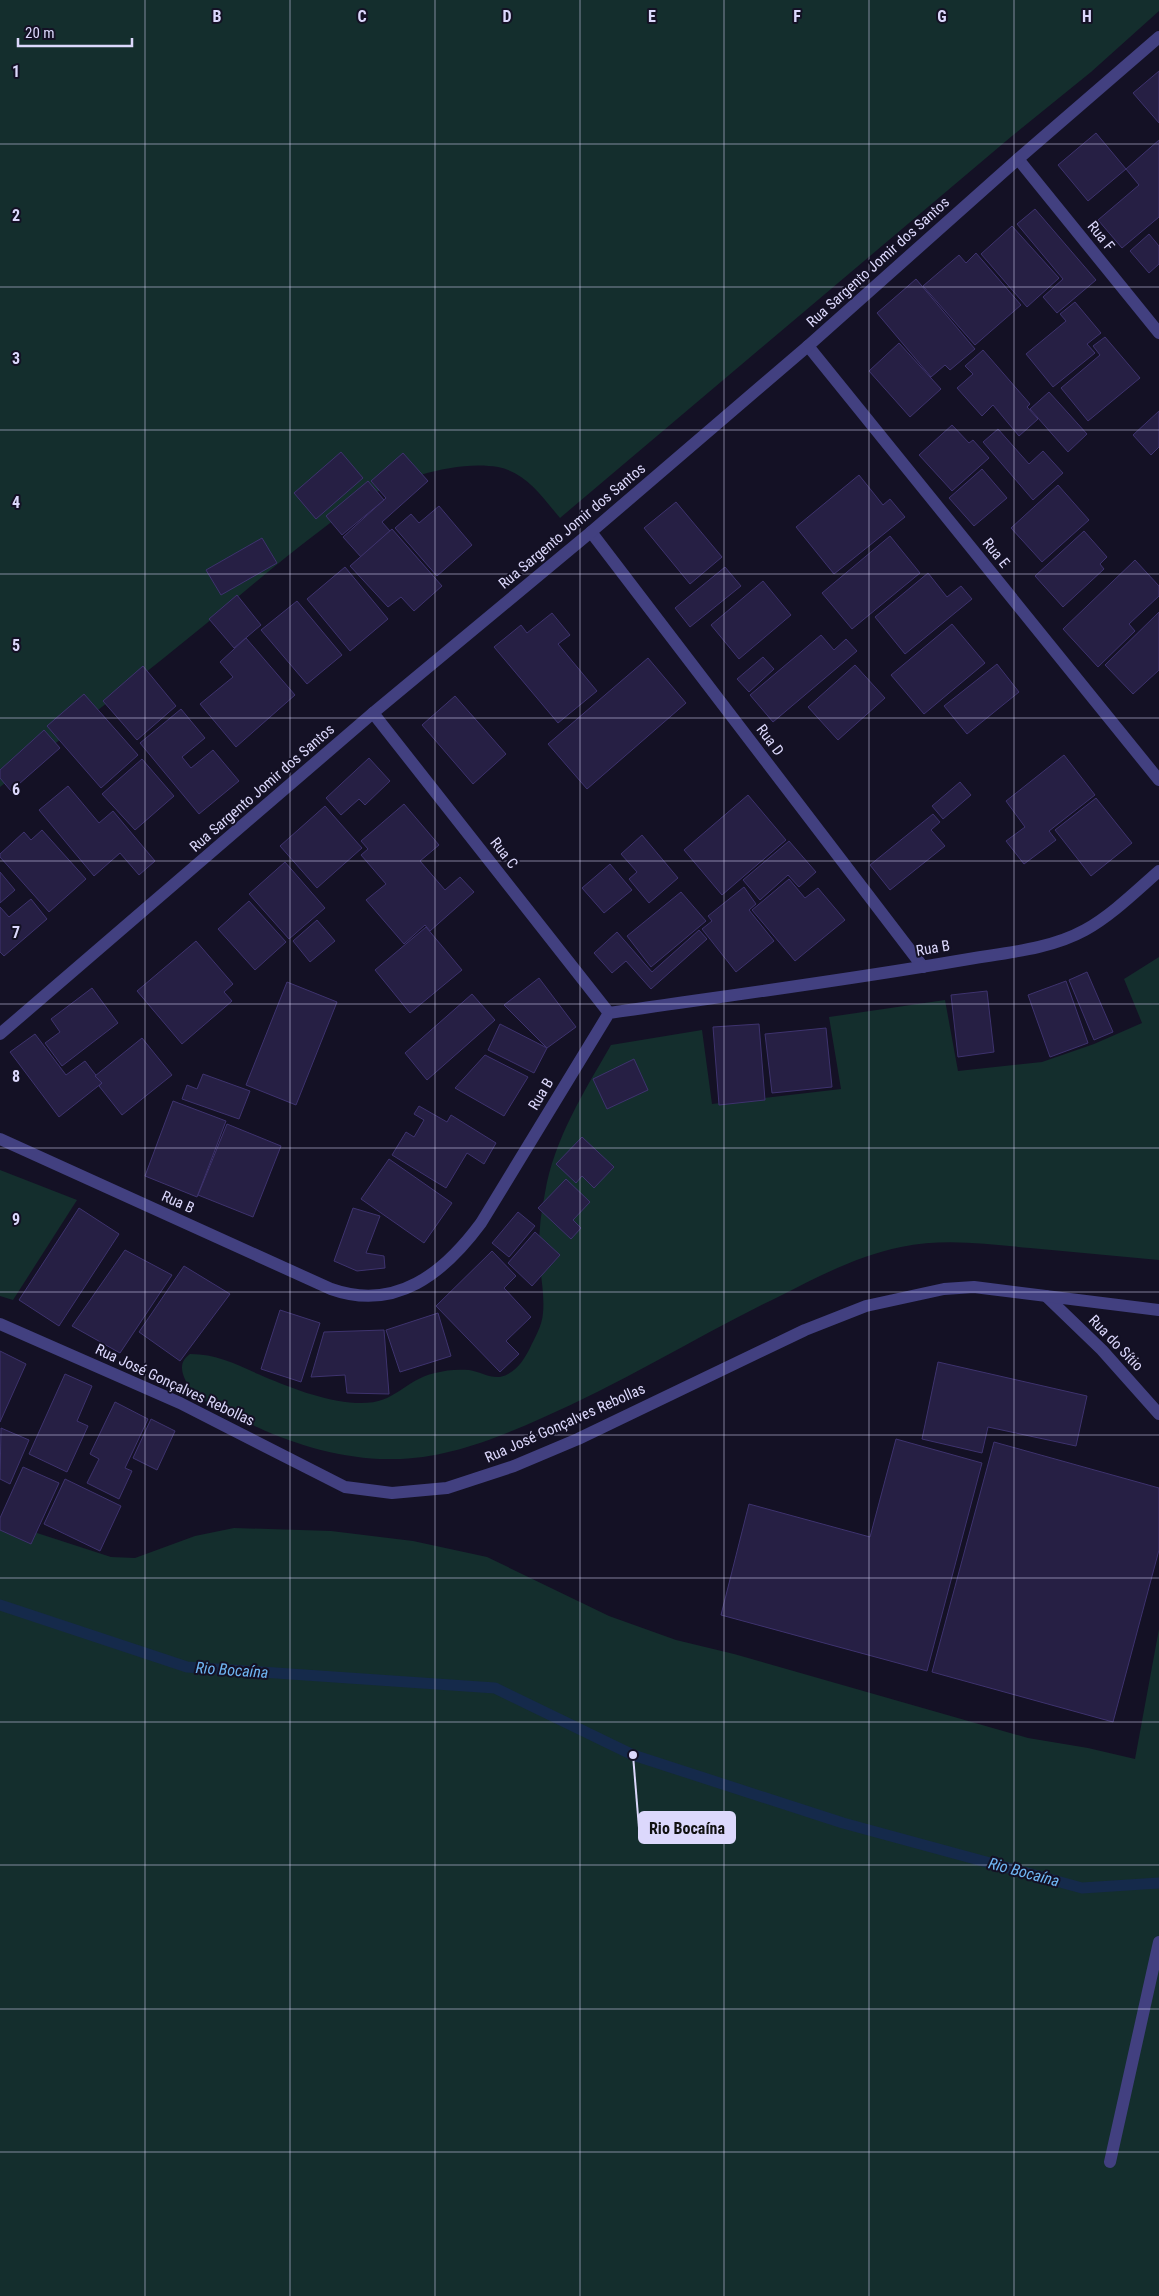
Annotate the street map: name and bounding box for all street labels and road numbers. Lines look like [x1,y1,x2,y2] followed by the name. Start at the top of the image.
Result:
[803,193,953,331] street label: Rua Sargento Jomir dos Santos
[1084,217,1118,255] street label: Rua F
[495,459,649,593] street label: Rua Sargento Jomir dos Santos
[979,534,1013,572] street label: Rua E
[186,720,338,856] street label: Rua Sargento Jomir dos Santos
[752,721,788,759] street label: Rua D
[486,834,522,872] street label: Rua C
[915,936,951,960] street label: Rua B
[525,1075,557,1113] street label: Rua B
[159,1187,197,1217] street label: Rua B
[1085,1311,1147,1375] street label: Rua do Sítio
[93,1340,258,1430] street label: Rua José Gonçalves Rebollas
[482,1379,648,1467] street label: Rua José Gonçalves Rebollas

